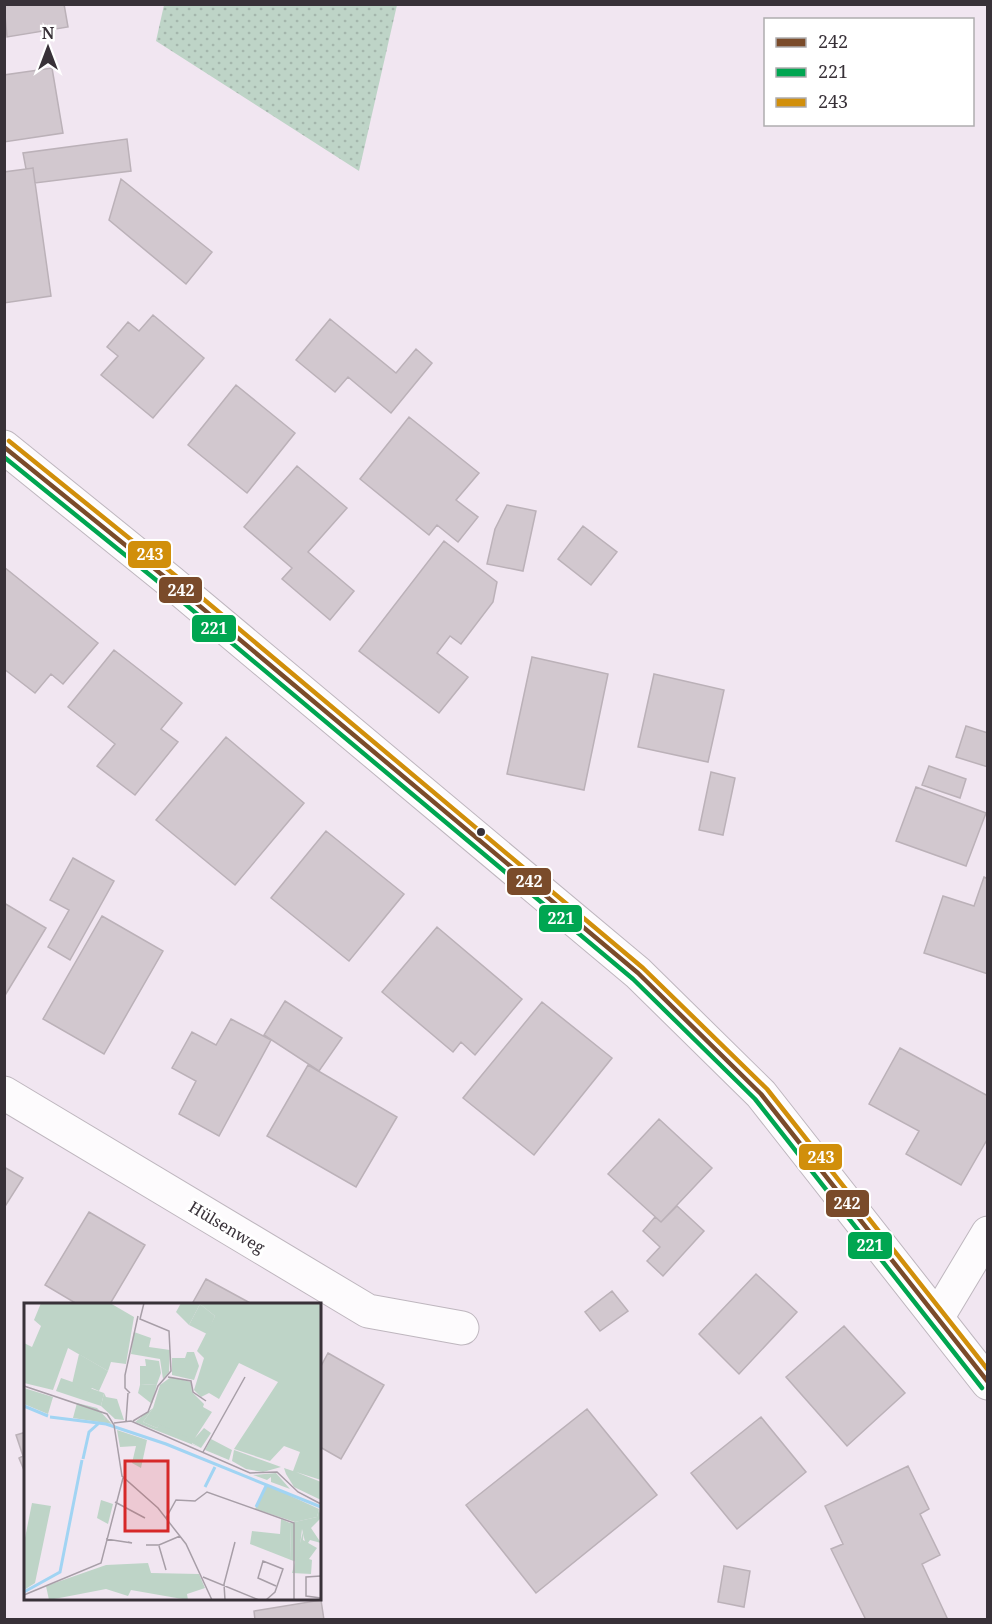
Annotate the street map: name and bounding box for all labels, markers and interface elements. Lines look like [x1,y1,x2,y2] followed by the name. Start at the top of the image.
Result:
[18,18,78,78] north arrow
[764,18,974,126] legend
[42,22,55,44] text: N
[818,29,848,53] text: 242
[818,59,848,83] text: 221
[818,89,848,113] text: 243
[127,540,172,569] line badge: 243
[136,543,164,565] text: 243
[158,576,203,604] line badge: 242
[167,579,195,601] text: 242
[191,614,237,643] line badge: 221
[200,617,228,639] text: 221
[475,826,487,838] unlabelled marker
[506,867,552,896] line badge: 242
[515,870,543,892] text: 242
[538,904,583,933] line badge: 221
[547,907,575,929] text: 221
[798,1143,843,1171] line badge: 243
[807,1146,835,1168] text: 243
[825,1189,870,1218] line badge: 242
[833,1192,861,1214] text: 242
[185,1196,269,1258] street label: Hülsenweg
[847,1231,893,1260] line badge: 221
[856,1234,884,1256] text: 221
[24,1303,321,1600] inset map

